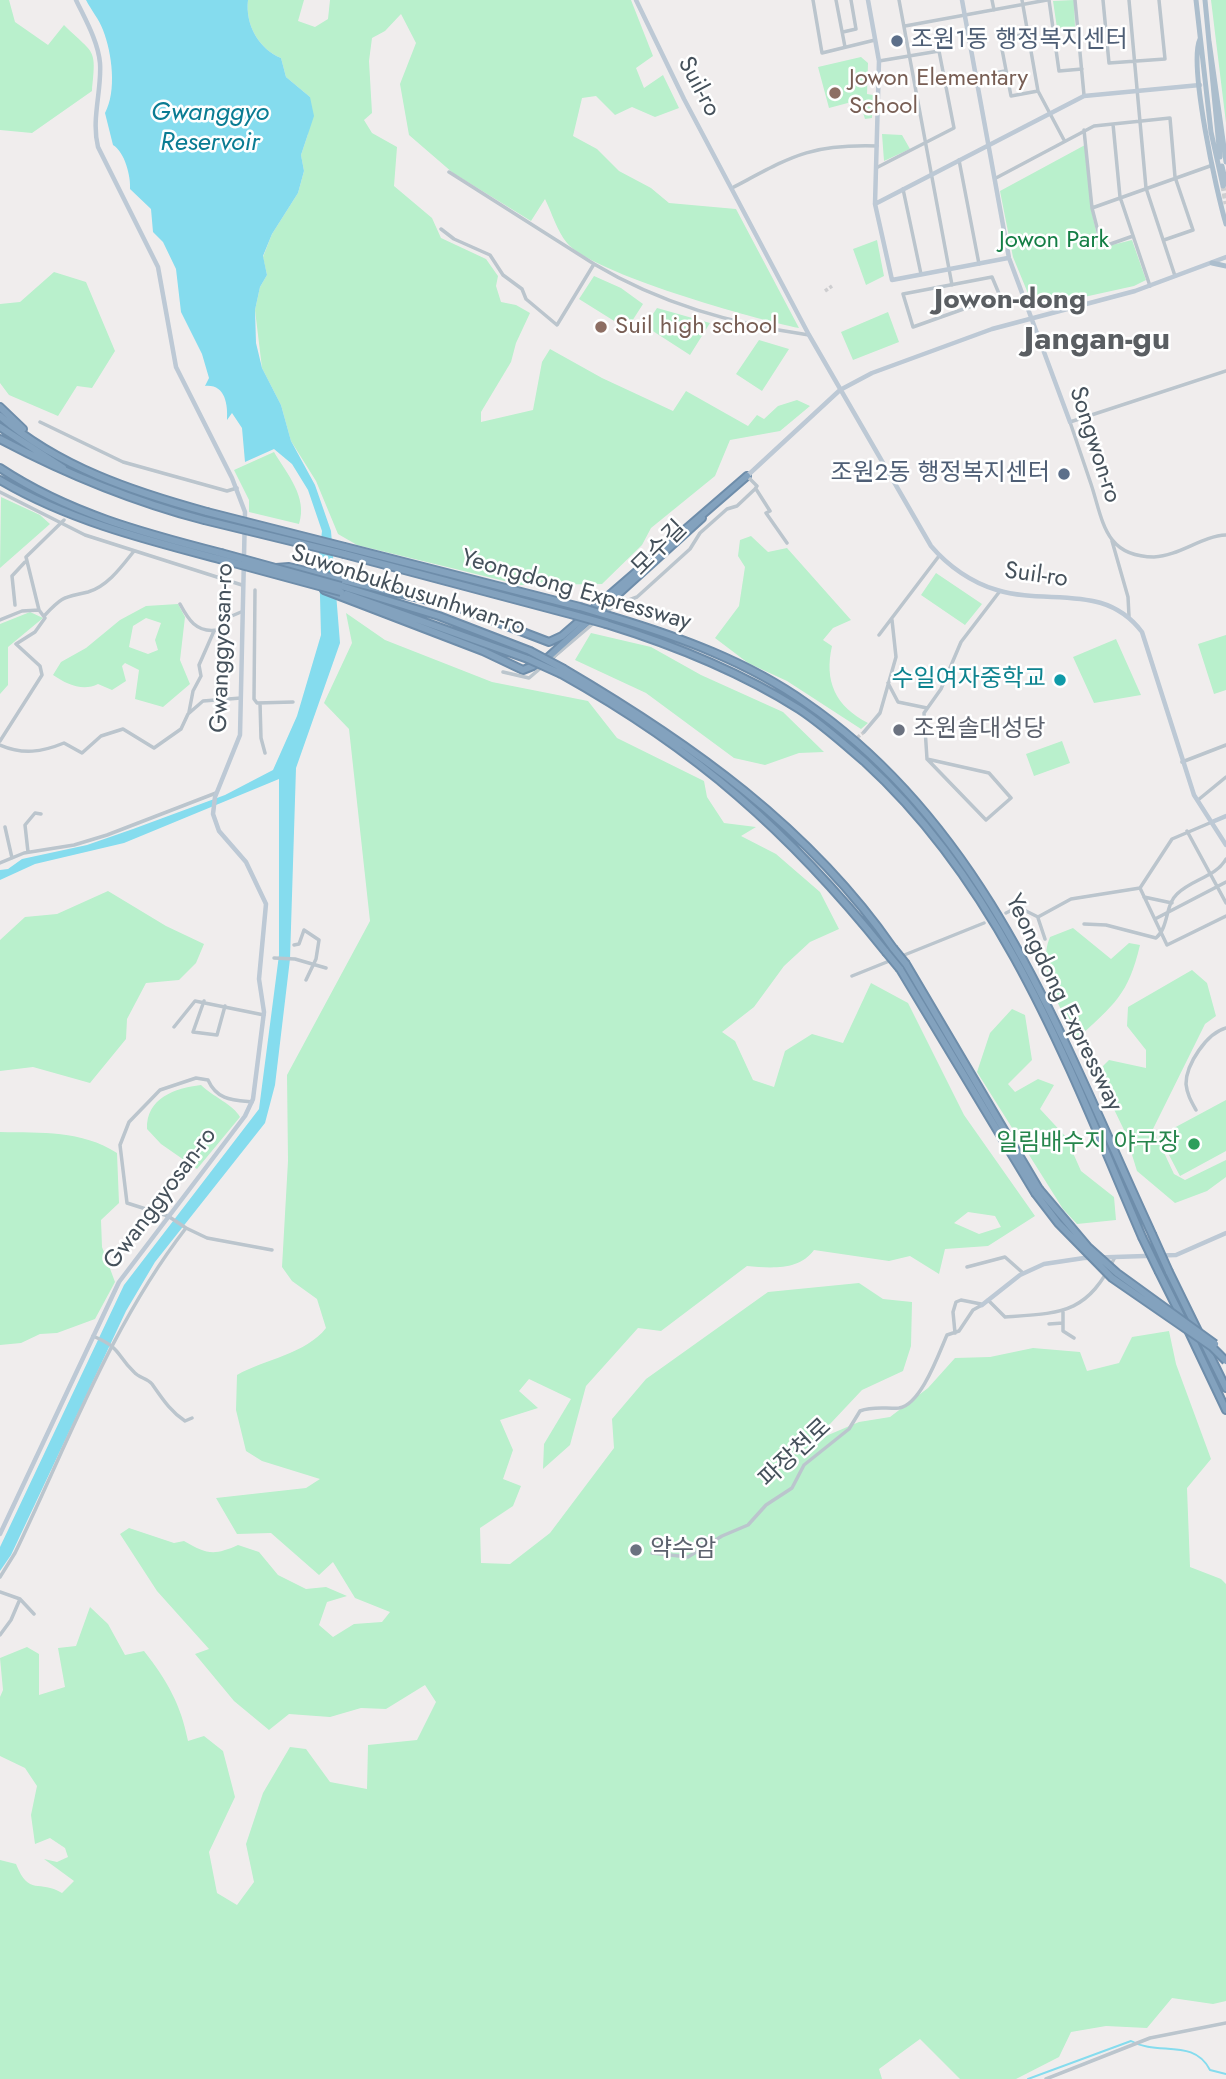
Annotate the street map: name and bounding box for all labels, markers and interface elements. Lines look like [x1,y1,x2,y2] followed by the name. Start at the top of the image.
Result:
[911,27,1128,55] place label: 조원1동 행정복지센터
[889,33,905,49] marker: 조원1동 행정복지센터
[670,52,726,122] street label: Suil-ro
[849,65,1028,121] place label: Jowon Elementary School
[827,85,843,101] marker: Jowon Elementary School
[151,98,269,160] water label: Gwanggyo Reservoir
[999,227,1109,255] park label: Jowon Park
[934,284,1086,318] district label: Jowon-dong
[615,313,778,341] place label: Suil high school
[593,319,609,335] marker: Suil high school
[1024,322,1170,360] district label: Jangan-gu
[1062,383,1126,507] street label: Songwon-ro
[830,460,1050,488] place label: 조원2동 행정복지센터
[1056,466,1072,482] marker: 조원2동 행정복지센터
[626,515,694,583] street label: 모수길
[287,540,529,642] street label: Suwonbukbusunhwan-ro
[458,544,694,638] street label: Yeongdong Expressway
[1003,557,1069,595] street label: Suil-ro
[206,563,240,733] street label: Gwanggyosan-ro
[891,666,1046,694] place label: 수일여자중학교
[1052,672,1068,688] marker: 수일여자중학교
[913,716,1045,744] place label: 조원솔대성당
[891,722,907,738] marker: 조원솔대성당
[998,890,1128,1116] street label: Yeongdong Expressway
[98,1122,224,1276] street label: Gwanggyosan-ro
[996,1130,1180,1158] place label: 일림배수지 야구장
[1186,1136,1202,1152] marker: 일림배수지 야구장
[754,1413,838,1495] street label: 파장천로
[650,1536,716,1564] place label: 약수암
[628,1542,644,1558] marker: 약수암

